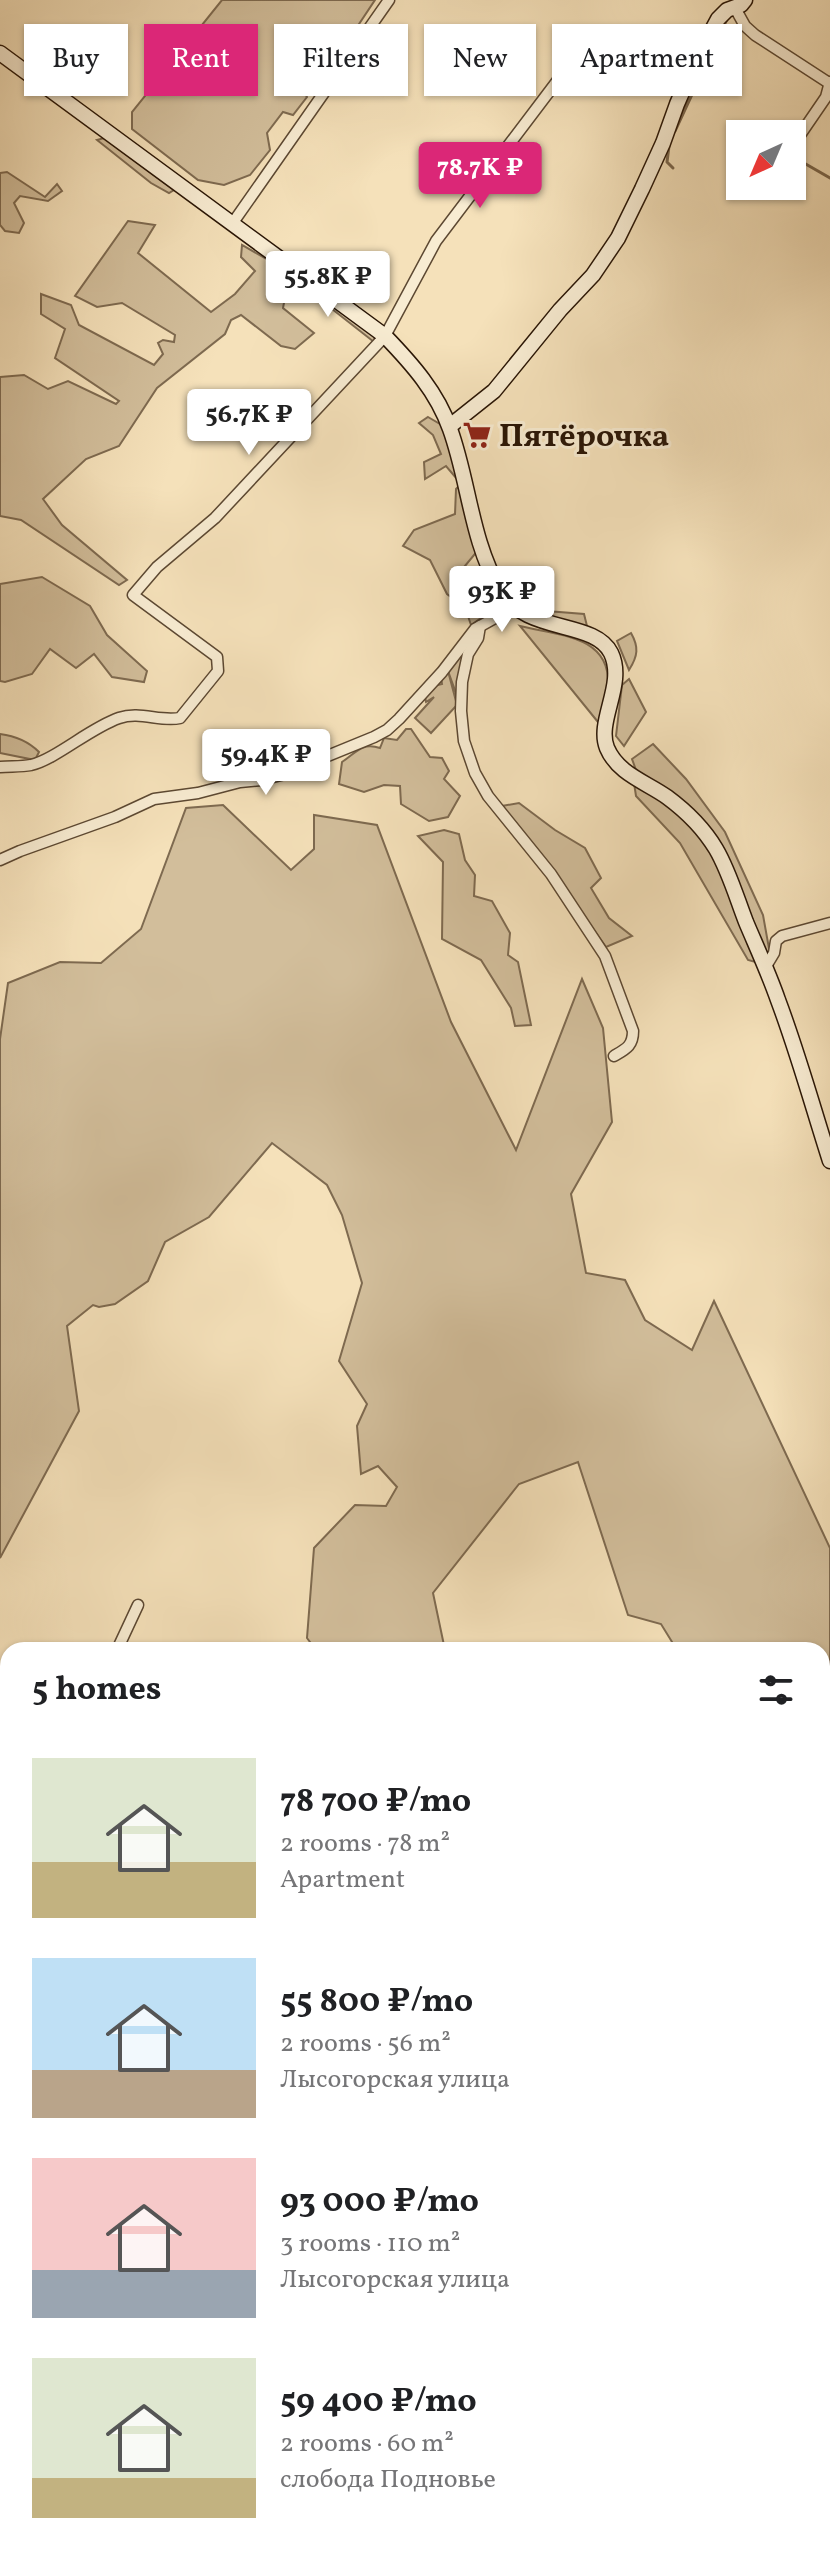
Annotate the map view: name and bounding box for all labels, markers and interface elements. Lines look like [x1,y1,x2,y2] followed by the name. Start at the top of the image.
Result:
[24,24,128,96] chip: Buy
[144,24,258,96] chip: Rent
[274,24,408,96] chip: Filters
[424,24,536,96] chip: New
[552,24,742,96] chip: Apartment
[726,120,806,200] north arrow
[726,120,806,200] map controls
[406,142,554,210] pin: 78.7K ₽
[437,150,523,186] text: 78.7K ₽
[254,251,402,319] pin: 55.8K ₽
[284,259,372,295] text: 55.8K ₽
[175,389,323,457] pin: 56.7K ₽
[205,397,293,433] text: 56.7K ₽
[499,416,669,460] place label: Пятёрочка
[462,420,492,450] supermarket icon: Пятёрочка
[446,566,558,634] pin: 93K ₽
[467,574,537,610] text: 93K ₽
[192,729,340,797] pin: 59.4K ₽
[220,737,312,773] text: 59.4K ₽
[32,1667,162,1714] text: 5 homes
[754,1668,798,1712] icon: filters
[280,1779,471,1826] text: 78 700 ₽/mo
[96,1790,192,1886] icon: home
[280,1826,450,1862] text: 2 rooms · 78 m²
[280,1862,405,1898] text: Apartment
[280,1979,473,2026] text: 55 800 ₽/mo
[96,1990,192,2086] icon: home
[280,2026,451,2062] text: 2 rooms · 56 m²
[280,2062,510,2098] text: Лысогорская улица
[280,2179,479,2226] text: 93 000 ₽/mo
[96,2190,192,2286] icon: home
[280,2226,460,2262] text: 3 rooms · 110 m²
[280,2262,510,2298] text: Лысогорская улица
[280,2379,477,2426] text: 59 400 ₽/mo
[96,2390,192,2486] icon: home
[280,2426,454,2462] text: 2 rooms · 60 m²
[280,2462,496,2498] text: слобода Подновье

